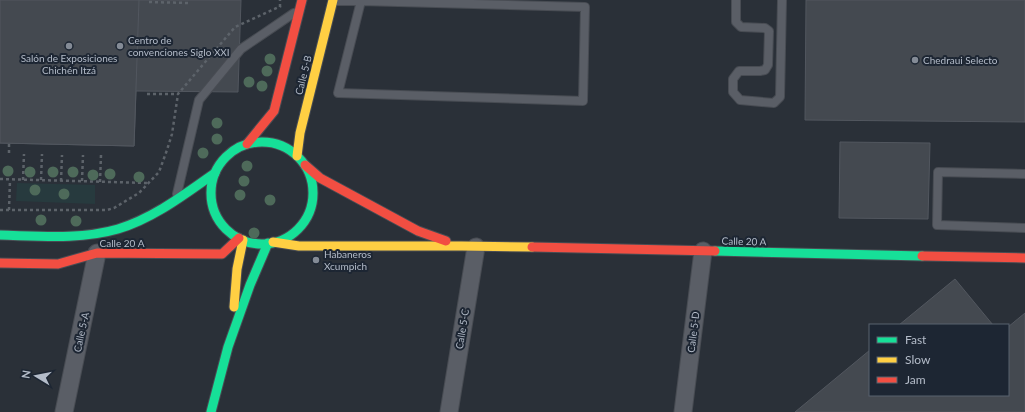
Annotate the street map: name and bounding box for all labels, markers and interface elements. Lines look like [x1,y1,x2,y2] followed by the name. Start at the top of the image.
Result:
[128,34,230,58] place label: Centro de convenciones Siglo XXI
[64,41,74,51] marker: Salón de Exposiciones Chichén Itzá
[115,41,125,51] marker: Centro de convenciones Siglo XXI
[21,52,117,76] place label: Salón de Exposiciones Chichén Itzá
[292,54,314,96] street label: Calle 5-B
[923,54,998,66] place label: Chedraui Selecto
[910,55,920,65] marker: Chedraui Selecto
[721,235,767,247] street label: Calle 20 A
[100,237,145,249] street label: Calle 20 A
[324,248,371,272] place label: Habaneros Xcumpich
[311,255,321,265] marker: Habaneros Xcumpich
[453,308,471,350] street label: Calle 5-C
[685,310,702,353] street label: Calle 5-D
[71,311,91,353] street label: Calle 5-A
[869,324,1009,396] legend
[905,332,927,347] text: Fast
[905,352,931,367] text: Slow
[16,356,56,396] north arrow
[19,369,33,379] text: N
[905,372,926,387] text: Jam

